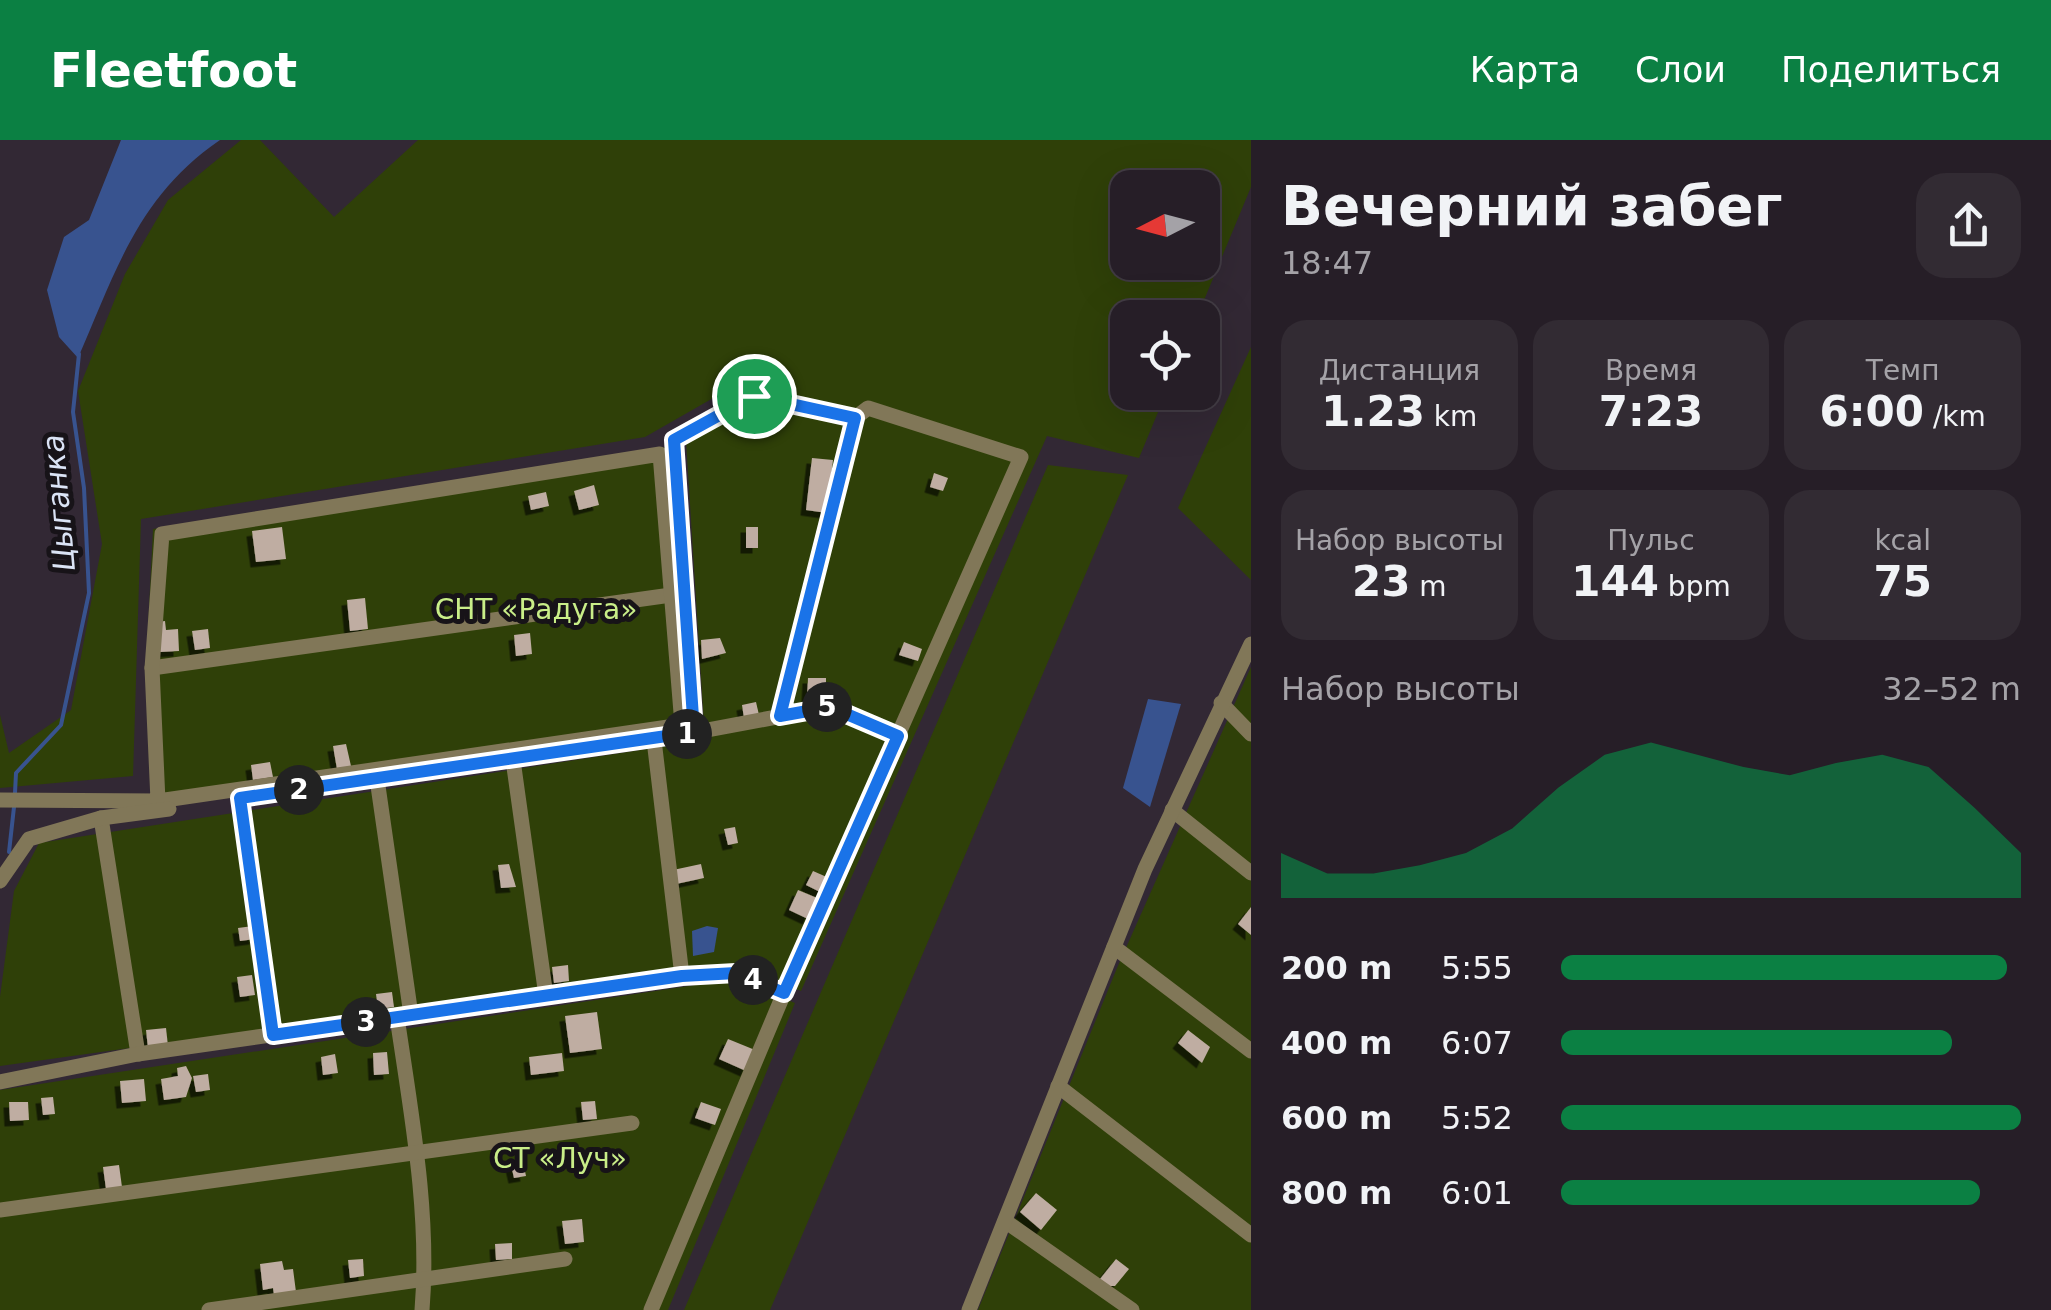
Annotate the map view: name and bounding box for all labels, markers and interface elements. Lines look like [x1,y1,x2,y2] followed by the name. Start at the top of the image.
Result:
[50,42,297,98] text: Fleetfoot
[1470,50,1580,90] text: Карта
[1635,50,1726,90] text: Слои
[1781,50,2001,90] text: Поделиться
[1110,170,1220,280] north arrow
[1110,170,1220,410] map controls
[1916,173,2021,278] button: share
[1281,174,1782,238] text: Вечерний забег
[1281,244,1373,282] text: 18:47
[1110,300,1220,410] button: locate
[712,354,797,439] pin
[1319,354,1480,387] text: Дистанция
[1605,354,1697,387] text: Время
[1866,354,1940,387] text: Темп
[727,369,782,424] icon: arrive
[1321,387,1425,436] text: 1.23
[1599,387,1703,436] text: 7:23
[1820,387,1924,436] text: 6:00
[1425,400,1477,433] text: km
[1924,400,1986,433] text: /km
[35,433,82,573] water label: Цыганка
[1295,524,1504,557] text: Набор высоты
[1607,524,1695,557] text: Пульс
[1874,524,1931,557] text: kcal
[1352,557,1410,606] text: 23
[1571,557,1659,606] text: 144
[1873,557,1932,606] text: 75
[1410,570,1447,603] text: m
[1659,570,1731,603] text: bpm
[435,593,637,626] park label: СНТ «Радуга»
[1281,670,1520,708] text: Набор высоты
[1882,670,2021,708] text: 32–52 m
[802,682,852,732] pin: 5
[817,690,837,723] text: 5
[662,709,712,759] pin: 1
[677,717,697,750] text: 1
[274,765,324,815] pin: 2
[289,773,309,806] text: 2
[1281,949,1392,987] text: 200 m
[1441,949,1513,987] text: 5:55
[728,955,778,1005] pin: 4
[743,963,763,996] text: 4
[341,997,391,1047] pin: 3
[356,1005,376,1038] text: 3
[1281,1024,1392,1062] text: 400 m
[1441,1024,1513,1062] text: 6:07
[1281,1099,1392,1137] text: 600 m
[1441,1099,1513,1137] text: 5:52
[493,1142,627,1175] park label: СТ «Луч»
[1281,1174,1392,1212] text: 800 m
[1441,1174,1513,1212] text: 6:01

